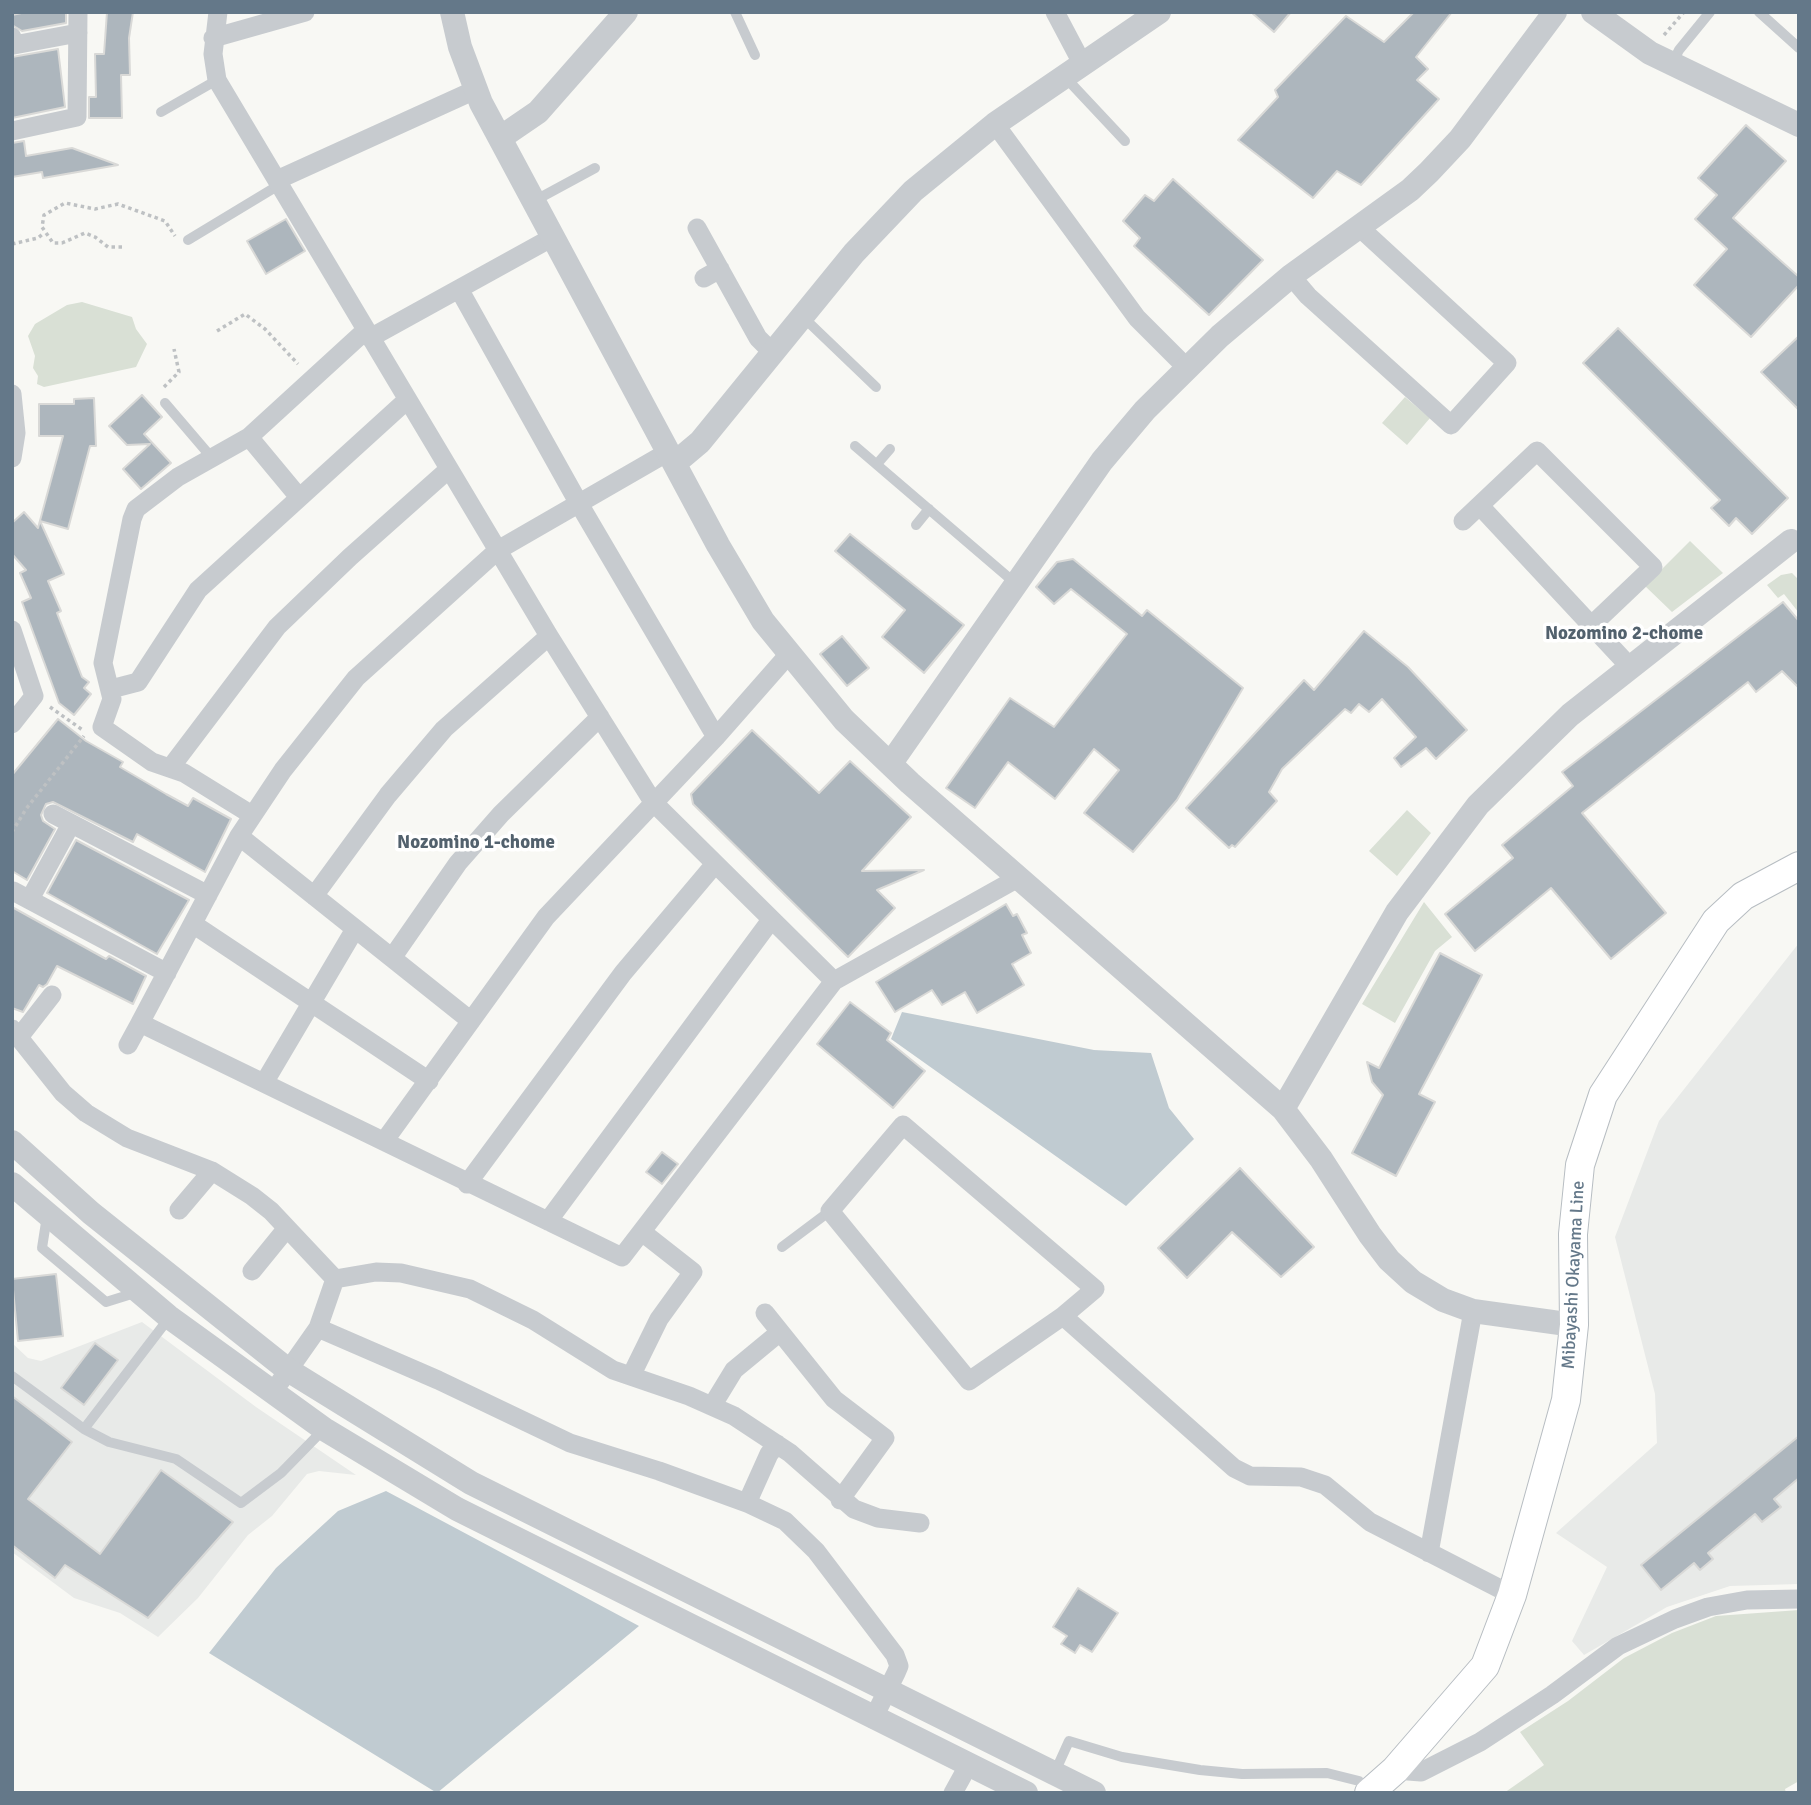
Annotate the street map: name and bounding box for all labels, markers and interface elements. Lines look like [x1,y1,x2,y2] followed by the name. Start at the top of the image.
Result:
[1545,623,1703,645] district label: Nozomino 2-chome
[397,832,555,854] district label: Nozomino 1-chome
[1558,1180,1590,1370] street label: Mibayashi Okayama Line

